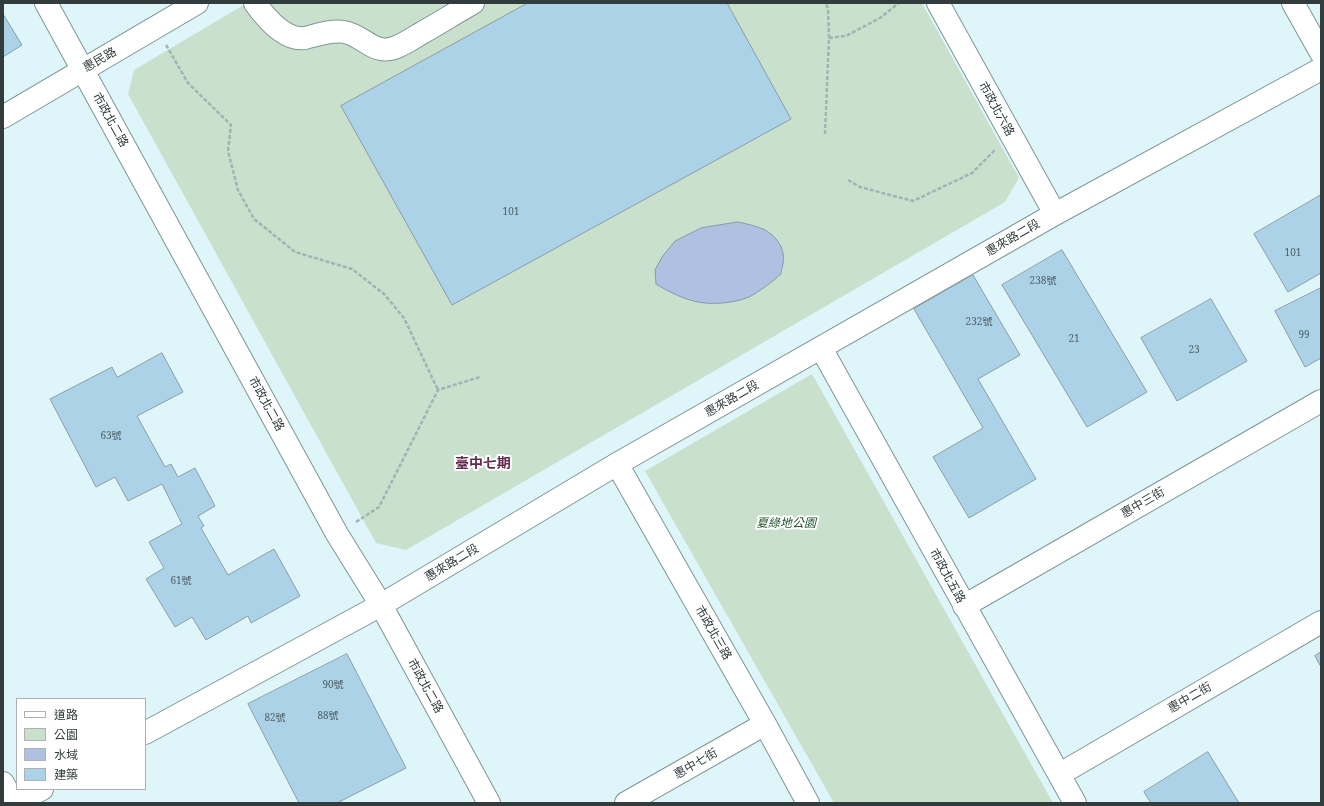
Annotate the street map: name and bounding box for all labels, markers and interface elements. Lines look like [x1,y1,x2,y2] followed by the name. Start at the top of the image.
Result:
[81,45,119,75] street label: 惠民路
[975,79,1017,139] street label: 市政北六路
[89,90,131,150] street label: 市政北二路
[503,206,519,218] house number: 101
[983,217,1043,259] street label: 惠來路二段
[1285,247,1301,259] house number: 101
[1030,275,1056,287] house number: 238號
[966,316,992,328] house number: 232號
[1298,329,1310,341] house number: 99
[1068,333,1080,345] house number: 21
[1188,344,1200,356] house number: 23
[245,374,287,434] street label: 市政北二路
[702,378,762,420] street label: 惠來路二段
[100,430,122,442] house number: 63號
[455,456,511,472] district label: 臺中七期
[1119,485,1167,521] street label: 惠中三街
[756,517,816,531] park label: 夏綠地公園
[423,541,481,585] street label: 惠來路二段
[926,546,968,606] street label: 市政北五路
[170,575,192,587] house number: 61號
[692,603,734,663] street label: 市政北三路
[404,656,446,716] street label: 市政北二路
[322,679,344,691] house number: 90號
[1166,680,1214,716] street label: 惠中二街
[16,698,146,790] legend
[54,706,78,723] text: 道路
[317,710,339,722] house number: 88號
[264,712,286,724] house number: 82號
[54,726,78,743] text: 公園
[54,746,78,763] text: 水域
[672,746,720,782] street label: 惠中七街
[54,766,78,783] text: 建築

